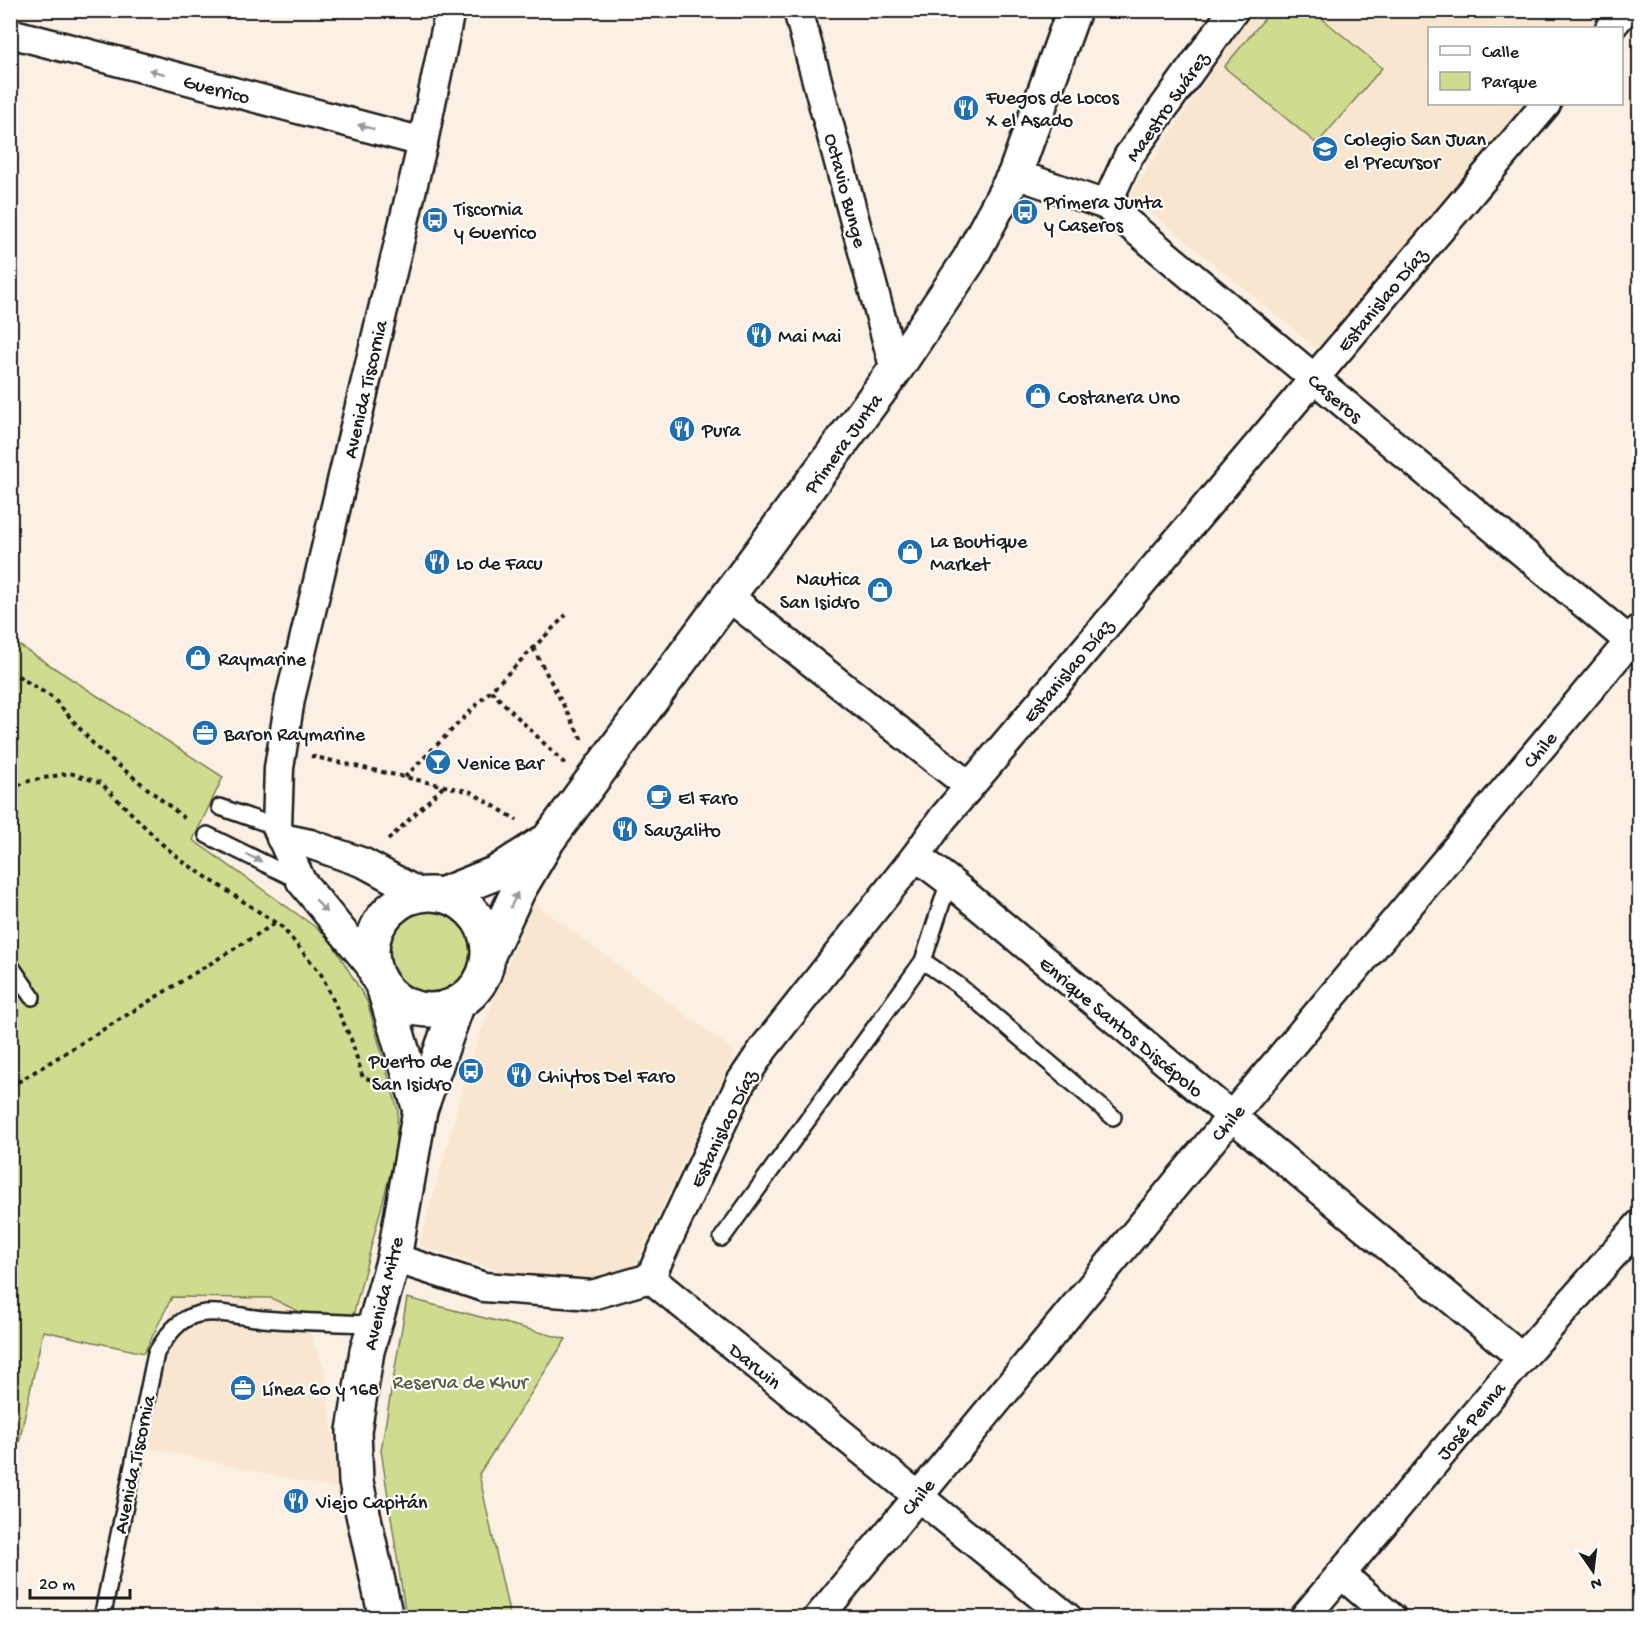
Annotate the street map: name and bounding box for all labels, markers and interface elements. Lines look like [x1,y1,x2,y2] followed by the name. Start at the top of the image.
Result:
[1428,27,1623,105] legend
[1482,43,1520,64] text: Calle
[1122,48,1216,167] street label: Maestro Suárez
[148,67,166,76] one-way arrow
[180,71,252,111] street label: Guerrico
[1481,73,1538,94] text: Parque
[985,88,1119,134] place label: Fuegos de Locos X el Asado
[951,93,981,123] restaurant icon: Fuegos de Locos X el Asado
[357,122,375,132] one-way arrow
[1344,130,1486,176] place label: Colegio San Juan el Precursor
[817,131,870,251] street label: Octavio Bunge
[1310,134,1340,164] school or university icon: Colegio San Juan el Precursor
[1043,193,1164,239] place label: Primera Junta y Caseros
[1010,197,1040,227] bus stop icon: Primera Junta y Caseros
[453,200,537,246] place label: Tiscornia y Guerrico
[420,205,450,235] bus stop icon: Tiscornia y Guerrico
[1334,244,1434,358] street label: Estanislao Díaz
[340,318,395,461] street label: Avenida Tiscornia
[744,320,774,350] restaurant icon: Mai Mai
[778,327,841,350] place label: Mai Mai
[1302,370,1366,430] street label: Caseros
[1023,381,1053,411] shop icon: Costanera Uno
[1058,388,1180,411] place label: Costanera Uno
[800,390,890,501] street label: Primera Junta
[667,414,697,444] restaurant icon: Pura
[701,421,742,444] place label: Pura
[930,532,1028,578] place label: La Boutique Market
[895,537,925,567] shop icon: La Boutique Market
[422,547,452,577] restaurant icon: Lo de Facu
[456,554,543,577] place label: Lo de Facu
[780,570,861,616] place label: Nautica San Isidro
[865,575,895,605] shop icon: Nautica San Isidro
[1020,615,1120,729] street label: Estanislao Díaz
[183,643,213,673] shop icon: Raymarine
[218,650,307,673] place label: Raymarine
[190,718,220,748] office icon: Baron Raymarine
[223,725,366,748] place label: Baron Raymarine
[1520,728,1564,774] street label: Chile
[423,747,453,777] bar icon: Venice Bar
[457,754,545,777] place label: Venice Bar
[644,782,674,812] cafe icon: El Faro
[678,789,738,812] place label: El Faro
[610,814,640,844] restaurant icon: Sauzalito
[644,821,721,844] place label: Sauzalito
[245,853,262,862] one-way arrow
[509,892,518,909] one-way arrow
[315,898,328,914] one-way arrow
[1033,953,1206,1104] street label: Enrique Santos Discépolo
[368,1052,453,1098] place label: Puerto de San Isidro
[456,1056,486,1086] bus stop icon: Puerto de San Isidro
[504,1060,534,1090] restaurant icon: Chiytos Del Faro
[687,1066,764,1192] street label: Estanislao Díaz
[538,1067,676,1090] place label: Chiytos Del Faro
[1208,1101,1252,1147] street label: Chile
[360,1234,411,1353] street label: Avenida Mitre
[721,1338,785,1396] street label: Darwin
[228,1373,258,1403] office icon: Línea 60 y 168
[392,1373,530,1396] park label: Reserva de Khur
[1433,1378,1513,1466] street label: José Penna
[262,1380,379,1403] place label: Línea 60 y 168
[111,1393,163,1536] street label: Avenida Tiscornia
[898,1475,942,1521] street label: Chile
[281,1486,311,1516] restaurant icon: Viejo Capitán
[315,1493,428,1516] place label: Viejo Capitán
[1563,1541,1623,1601] north arrow
[30,1562,130,1600] scale bar
[1588,1572,1603,1593] text: N
[39,1575,75,1596] text: 20 m

